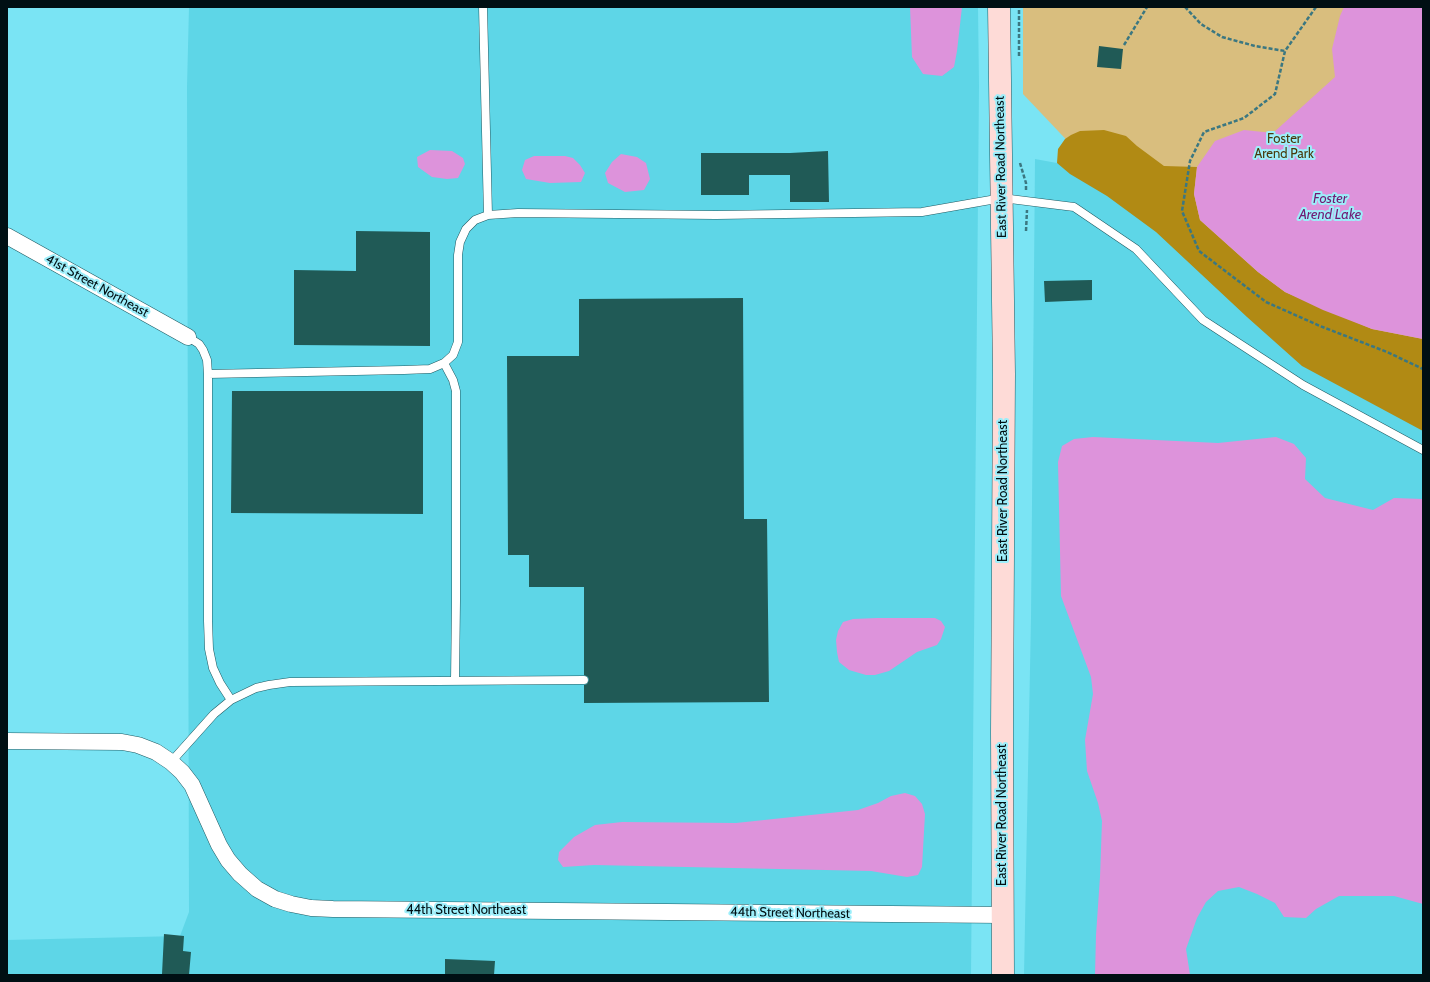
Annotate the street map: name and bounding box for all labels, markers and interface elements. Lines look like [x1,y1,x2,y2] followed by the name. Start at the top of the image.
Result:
[992,96,1010,238] street label: East River Road Northeast
[1254,131,1314,162] park label: Foster Arend Park
[1299,191,1361,224] water label: Foster Arend Lake
[43,251,151,321] street label: 41st Street Northeast
[995,420,1011,562] street label: East River Road Northeast
[994,744,1010,886] street label: East River Road Northeast
[406,902,526,918] street label: 44th Street Northeast
[730,904,850,922] street label: 44th Street Northeast

